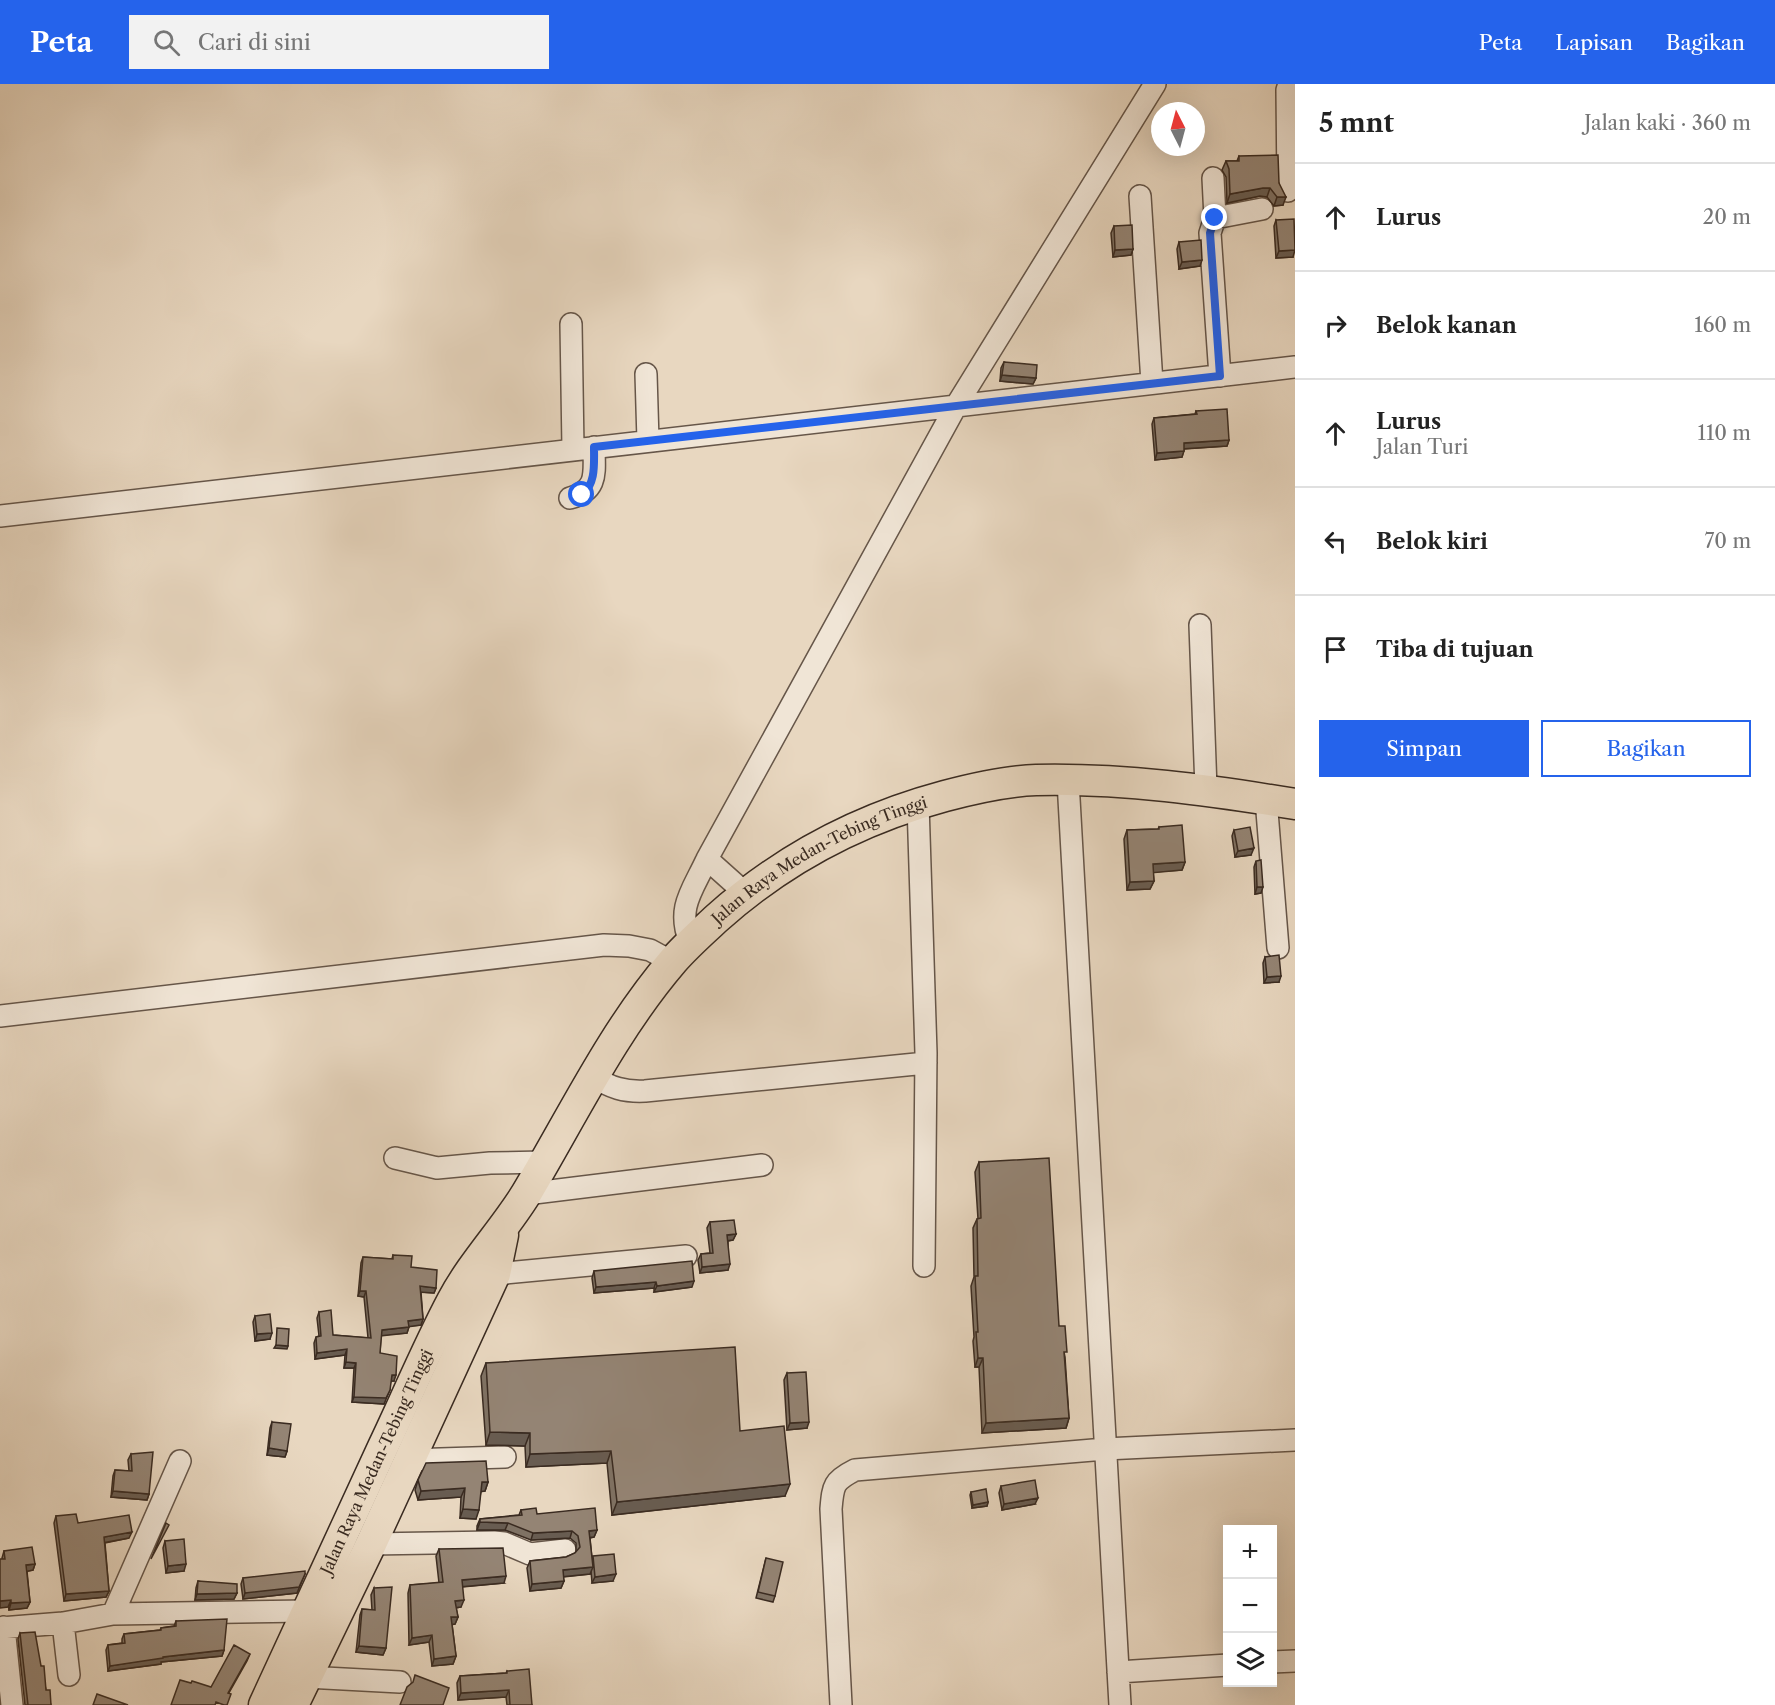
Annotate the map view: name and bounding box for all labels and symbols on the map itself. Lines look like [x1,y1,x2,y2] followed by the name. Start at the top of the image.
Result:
[1151,102,1205,156] north arrow
[1201,204,1227,230] route end
[568,481,594,507] route start
[705,792,929,930] street label: Jalan Raya Medan-Tebing Tinggi
[314,1346,437,1580] street label: Jalan Raya Medan-Tebing Tinggi

